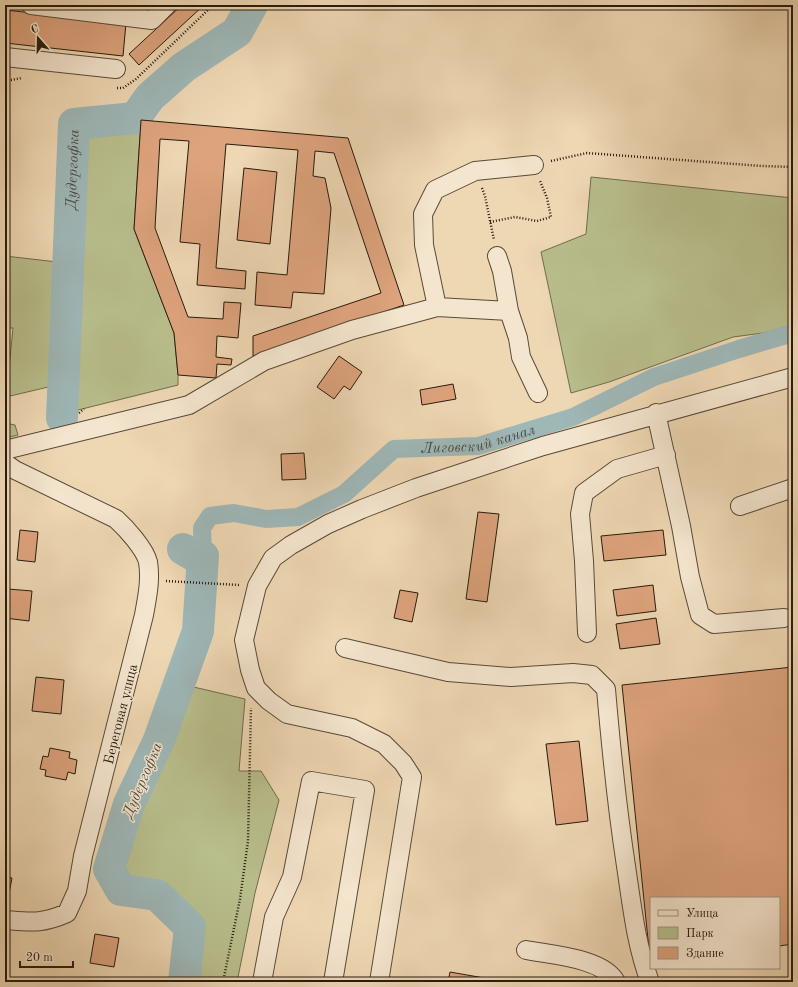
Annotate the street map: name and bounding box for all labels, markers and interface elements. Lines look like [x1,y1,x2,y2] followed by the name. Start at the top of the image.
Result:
[18,18,58,58] north arrow
[30,24,40,36] text: С
[64,129,83,212] water label: Дудергофка
[421,423,537,457] water label: Лиговский канал
[102,662,140,766] street label: Береговая улица
[120,741,166,822] water label: Дудергофка
[650,897,780,969] legend
[686,908,719,920] text: Улица
[686,928,714,940] text: Парк
[20,943,73,969] scale bar
[686,948,724,960] text: Здание
[26,952,53,964] text: 20 m

